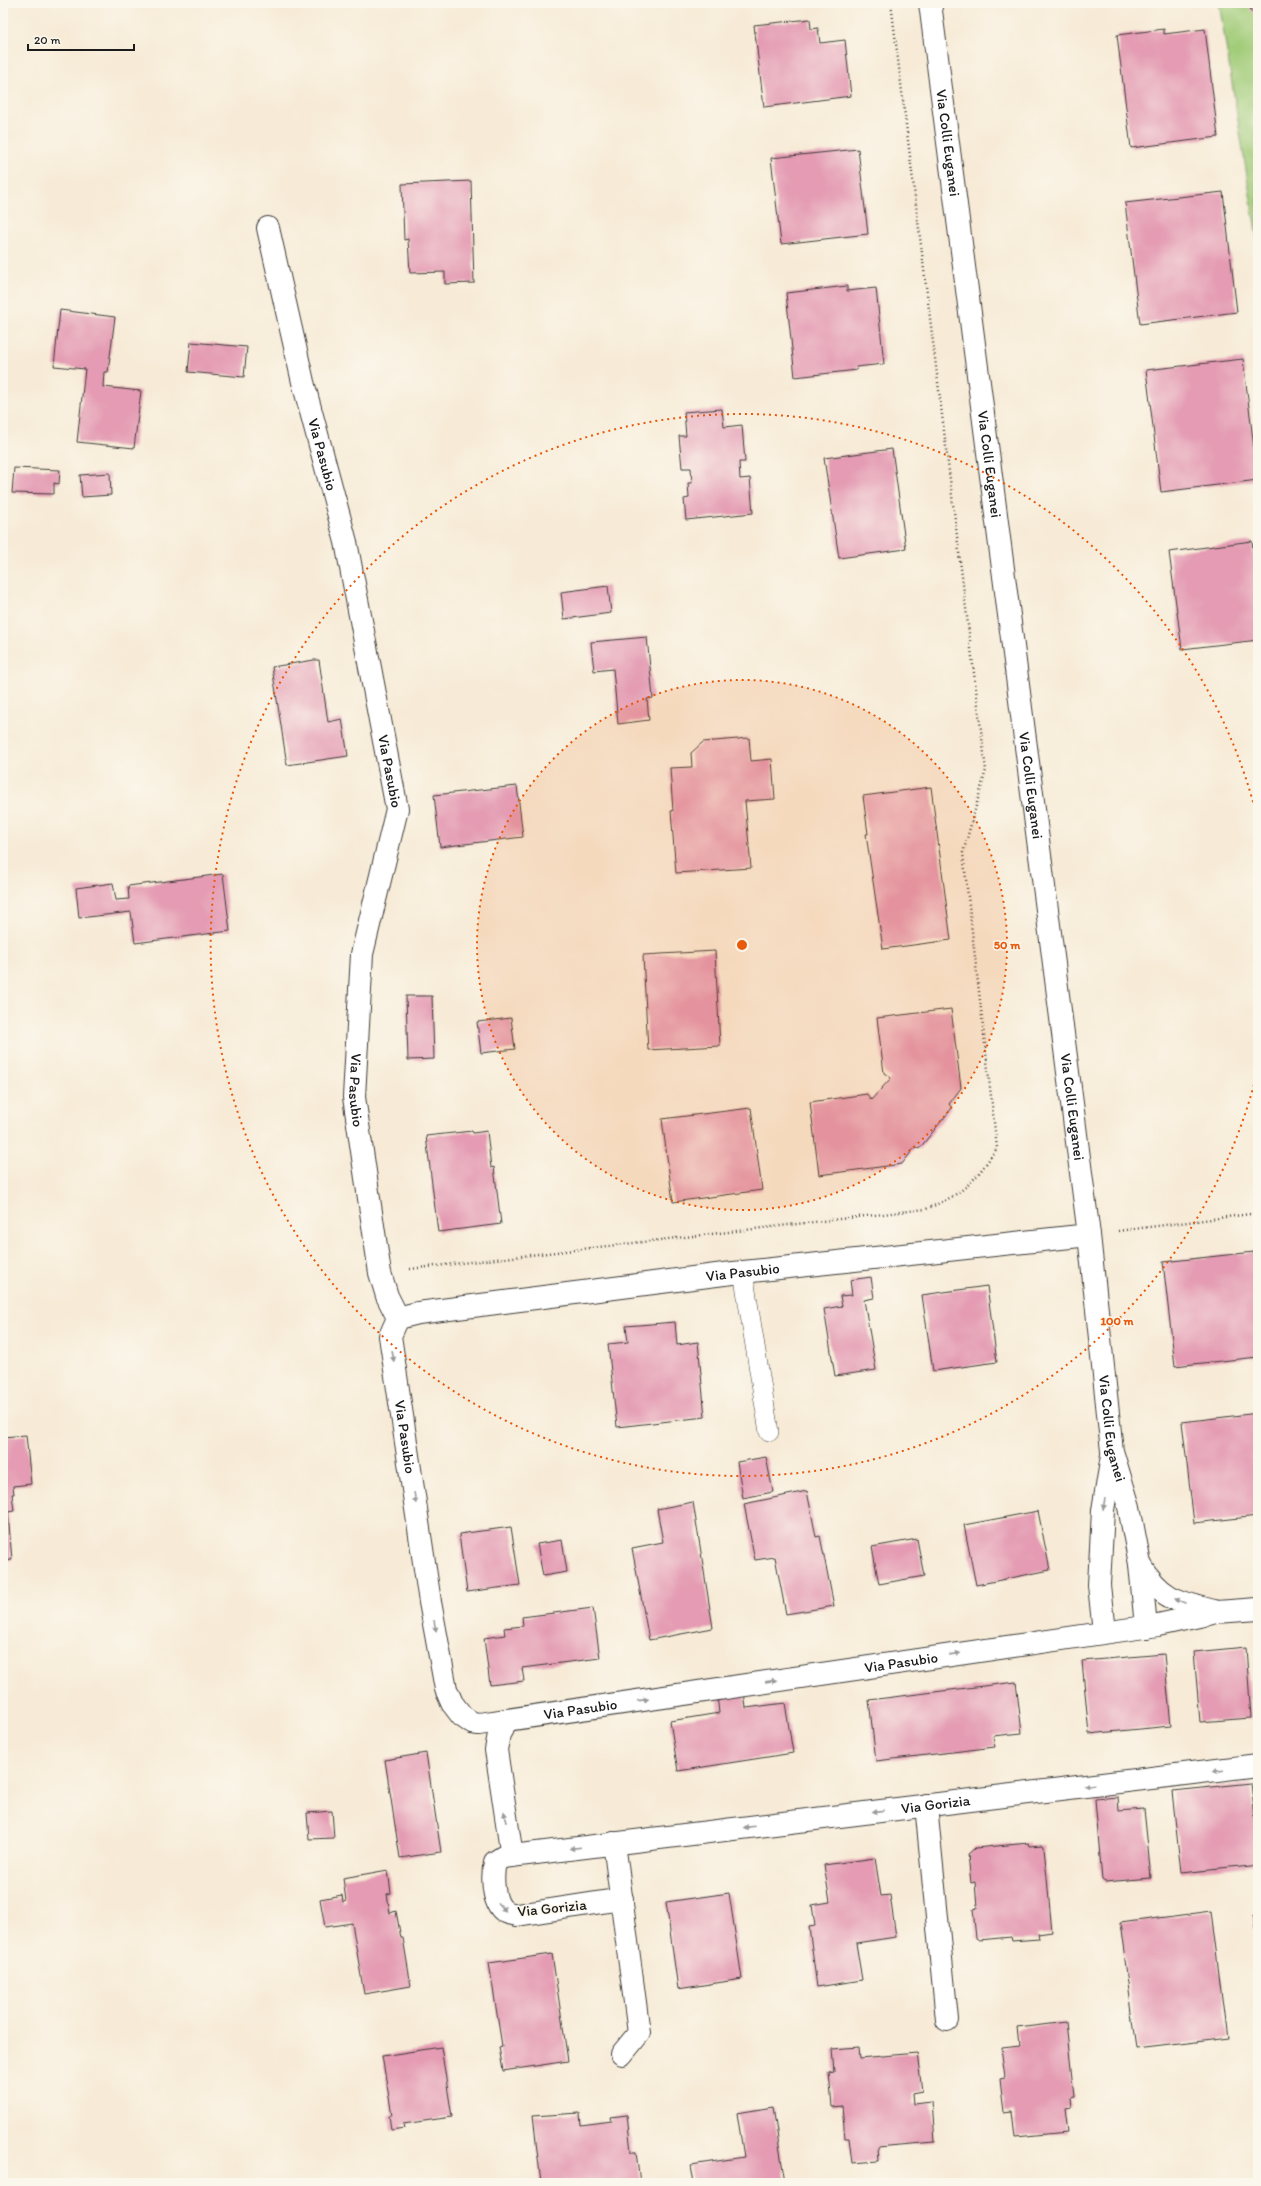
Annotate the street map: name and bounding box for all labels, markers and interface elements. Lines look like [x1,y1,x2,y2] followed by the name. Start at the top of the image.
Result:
[28,26,134,52] scale bar
[34,33,61,47] text: 20 m
[932,88,964,198] street label: Via Colli Euganei
[974,409,1005,519] street label: Via Colli Euganei
[304,416,341,493] street label: Via Pasubio
[1015,731,1047,840] street label: Via Colli Euganei
[374,733,406,809] street label: Via Pasubio
[735,938,749,952] centre of rings
[994,938,1021,952] text: 50 m
[1057,1052,1088,1162] street label: Via Colli Euganei
[345,1053,367,1128] street label: Via Pasubio
[705,1259,781,1285] street label: Via Pasubio
[1100,1314,1134,1328] text: 100 m
[390,1349,396,1362] one-way arrow
[1095,1374,1130,1484] street label: Via Colli Euganei
[391,1399,420,1475] street label: Via Pasubio
[412,1492,418,1504] one-way arrow
[1101,1498,1107,1510] one-way arrow
[1173,1598,1185,1604] one-way arrow
[432,1620,438,1632] one-way arrow
[863,1648,939,1677] street label: Via Pasubio
[949,1651,961,1657] one-way arrow
[765,1678,777,1684] one-way arrow
[543,1695,618,1723] street label: Via Pasubio
[637,1697,649,1703] one-way arrow
[1213,1767,1225,1773] one-way arrow
[1084,1782,1096,1788] one-way arrow
[900,1791,972,1817] street label: Via Gorizia
[872,1808,884,1814] one-way arrow
[502,1811,508,1823] one-way arrow
[743,1823,755,1830] one-way arrow
[569,1845,581,1851] one-way arrow
[516,1895,588,1921] street label: Via Gorizia
[497,1902,506,1912] one-way arrow

